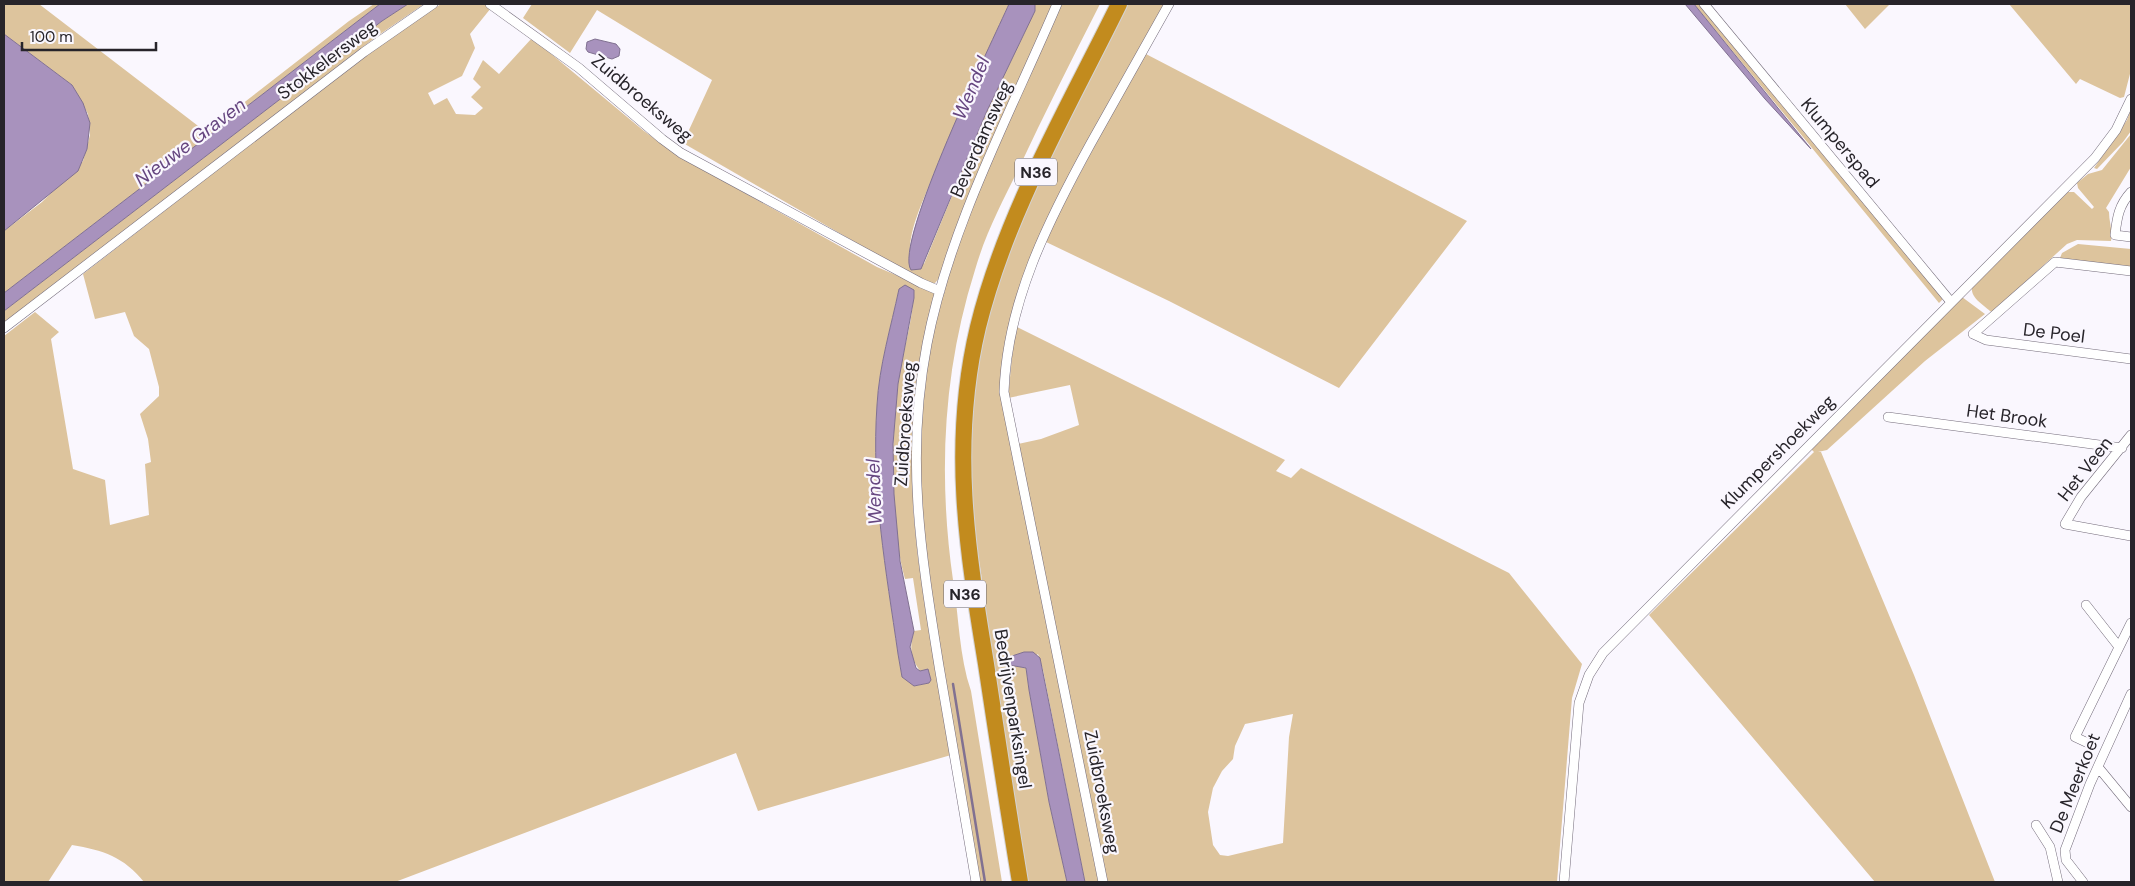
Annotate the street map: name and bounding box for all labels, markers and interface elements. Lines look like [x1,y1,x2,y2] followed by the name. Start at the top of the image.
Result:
[272,15,382,105] street label: Stokkelersweg
[22,20,156,52] scale bar
[30,27,73,47] text: 100 m
[586,49,698,147] street label: Zuidbroeksweg
[947,52,996,123] water label: Wendel
[944,77,1018,201] street label: Beverdamsweg
[129,92,251,192] water label: Nieuwe Graven
[1795,93,1885,193] street label: Klumperspad
[1015,158,1057,186] road number: N36
[2022,317,2086,349] street label: De Poel
[889,361,921,487] street label: Zuidbroeksweg
[1716,390,1840,514] street label: Klumpershoekweg
[1965,398,2049,434] street label: Het Brook
[2052,432,2118,506] street label: Het Veen
[860,458,888,525] water label: Wendel
[944,580,986,608] road number: N36
[989,628,1037,790] street label: Bedrijvenparksingel
[1078,728,1126,856] street label: Zuidbroeksweg
[2044,729,2106,837] street label: De Meerkoet

